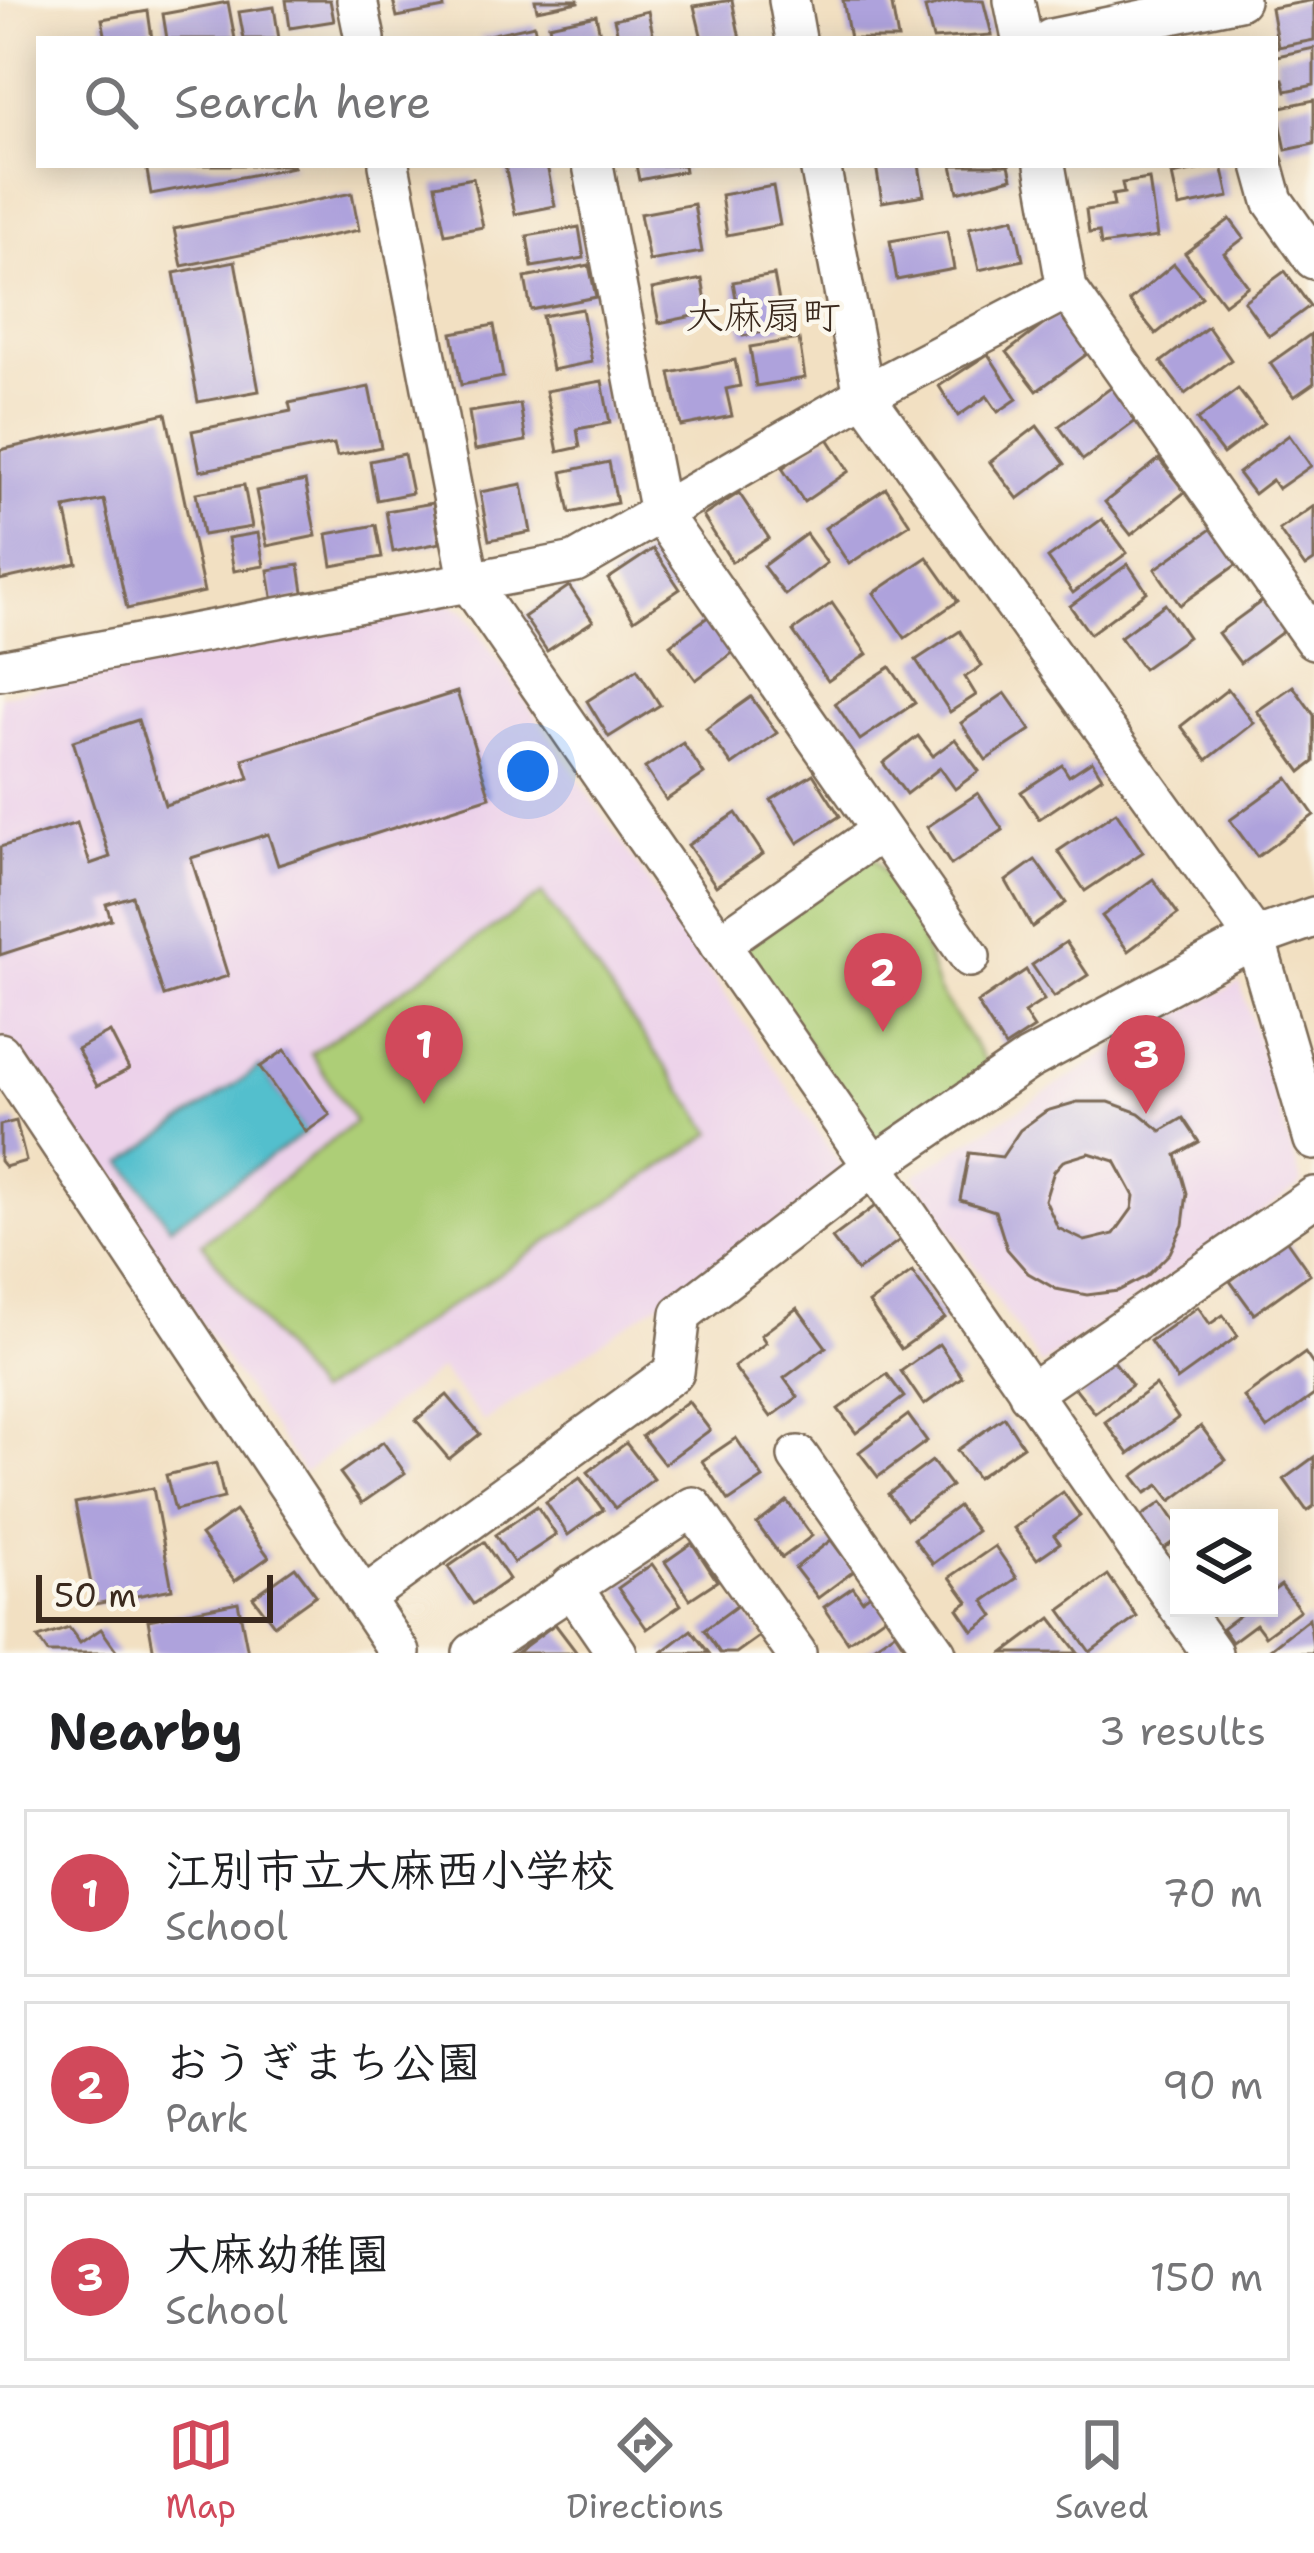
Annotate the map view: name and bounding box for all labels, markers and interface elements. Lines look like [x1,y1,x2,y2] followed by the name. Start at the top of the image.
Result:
[36,36,1278,168] search box
[78,69,144,135] icon: search
[174,72,431,132] text: Search here
[685,289,841,341] district label: 大麻扇町
[498,741,558,801] your location
[844,933,922,1032] pin: 2
[385,1005,463,1104] pin: 1
[1107,1015,1185,1114] pin: 3
[1170,1509,1278,1617] map controls
[1170,1509,1278,1617] button: layers
[36,1569,273,1622] scale bar
[54,1573,137,1618] text: 50 m
[48,1697,243,1765] text: Nearby
[1099,1705,1266,1757] text: 3 results
[165,1840,615,1900] text: 江別市立大麻西小学校
[81,1867,99,1919] text: 1
[1162,1867,1263,1919] text: 70 m
[165,1900,288,1952] text: School
[165,2032,481,2092] text: おうぎまち公園
[76,2059,104,2111] text: 2
[1162,2059,1263,2111] text: 90 m
[165,2092,249,2144] text: Park
[165,2224,390,2284] text: 大麻幼稚園
[76,2251,104,2303] text: 3
[1150,2251,1263,2303] text: 150 m
[165,2284,288,2336] text: School
[165,2412,236,2529] tab: Map
[567,2412,724,2529] tab: Directions
[1055,2412,1149,2529] tab: Saved

